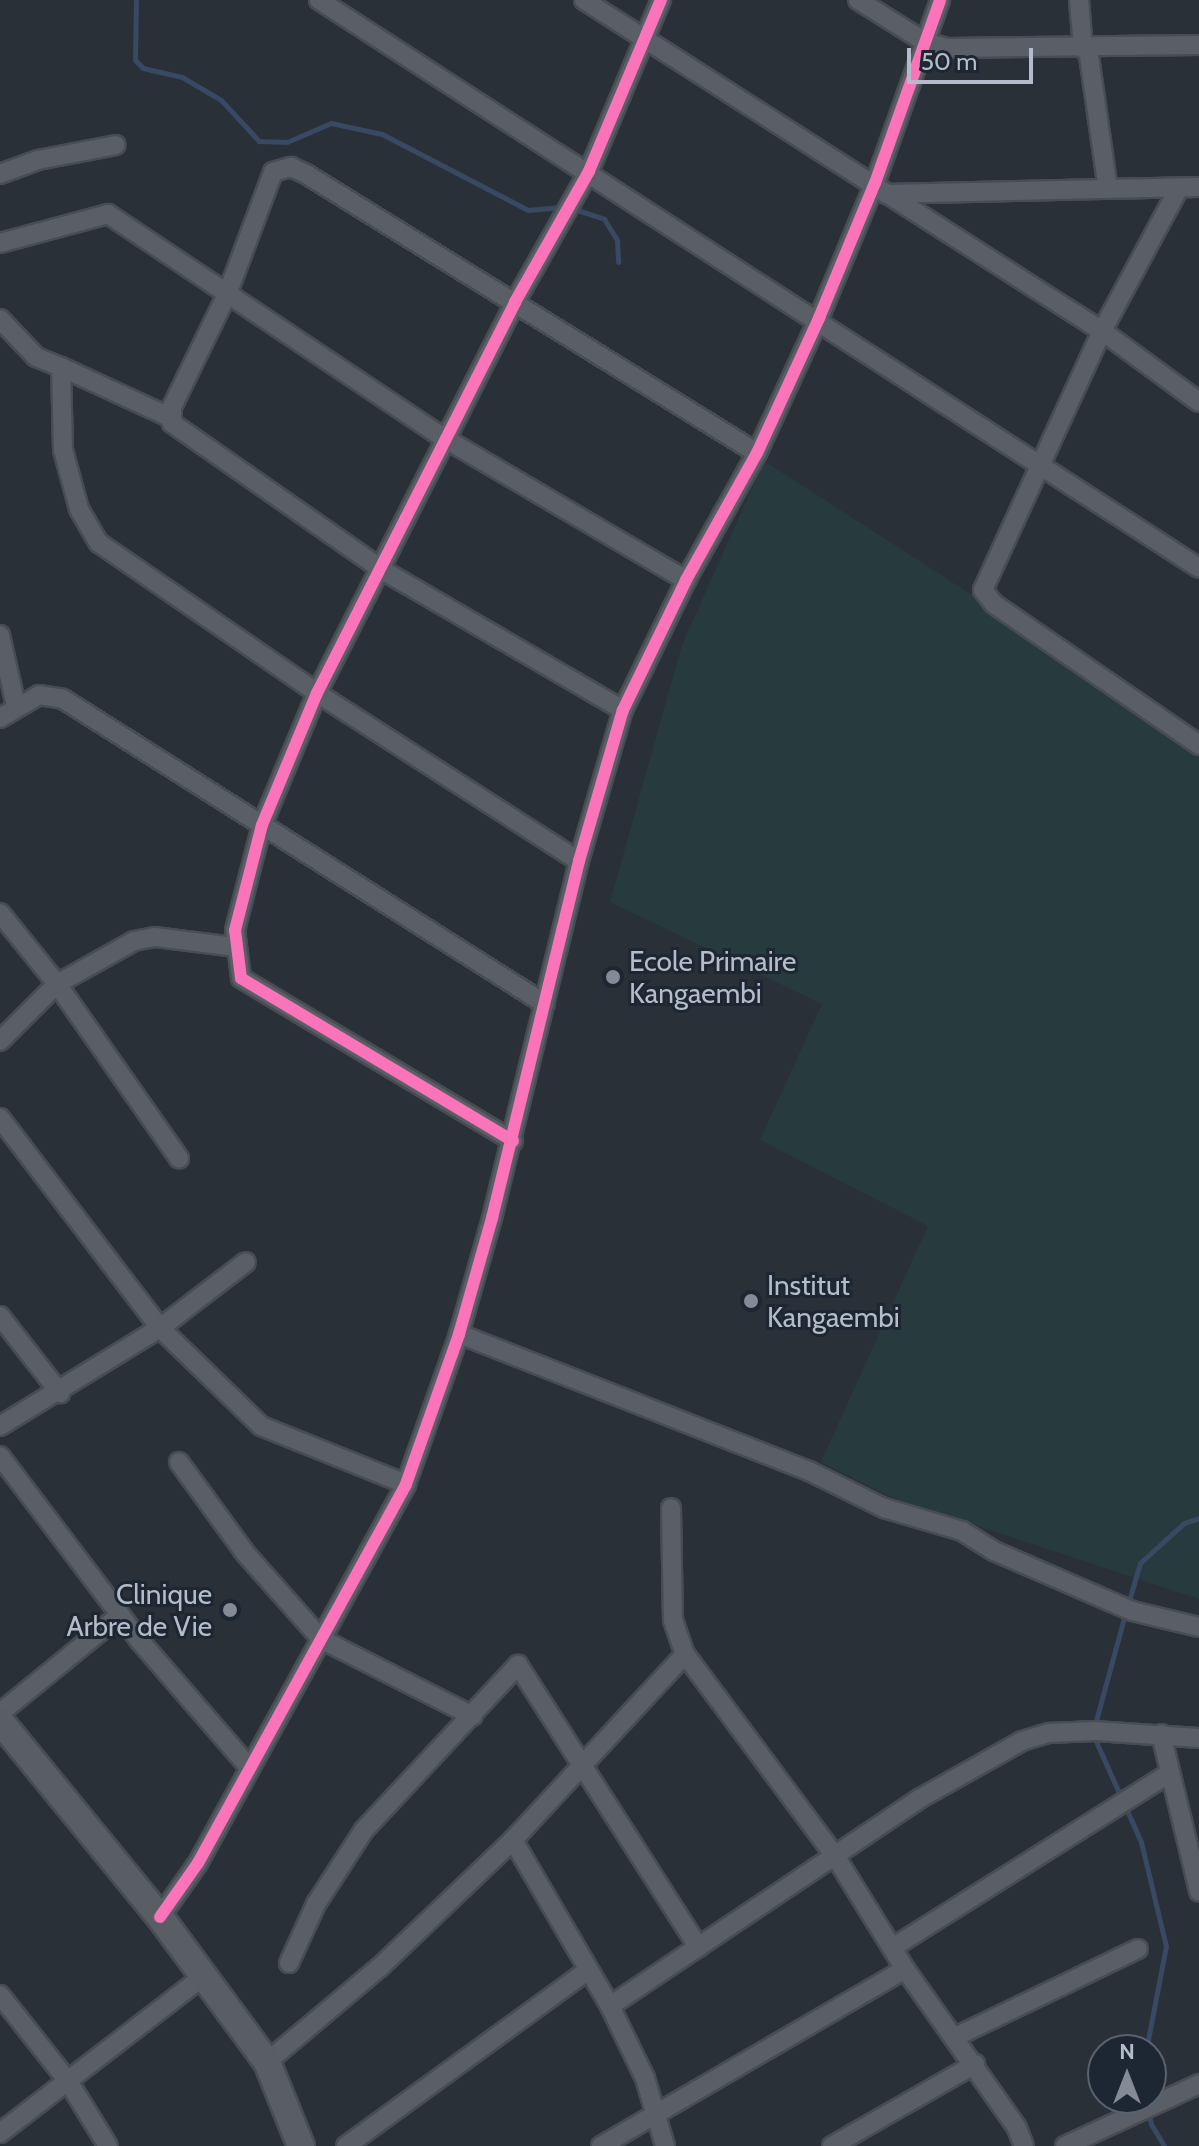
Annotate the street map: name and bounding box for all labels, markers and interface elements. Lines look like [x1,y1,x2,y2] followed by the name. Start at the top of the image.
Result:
[911,32,1037,82] scale bar
[921,47,977,76] text: 50 m
[629,944,796,1010] place label: Ecole Primaire Kangaembi
[604,968,622,986] marker: Ecole Primaire Kangaembi
[767,1268,900,1334] place label: Institut Kangaembi
[742,1292,760,1310] marker: Institut Kangaembi
[66,1577,212,1643] place label: Clinique Arbre de Vie
[219,1599,241,1621] marker: Clinique Arbre de Vie
[1087,2034,1167,2114] north arrow
[1119,2038,1135,2065] text: N

